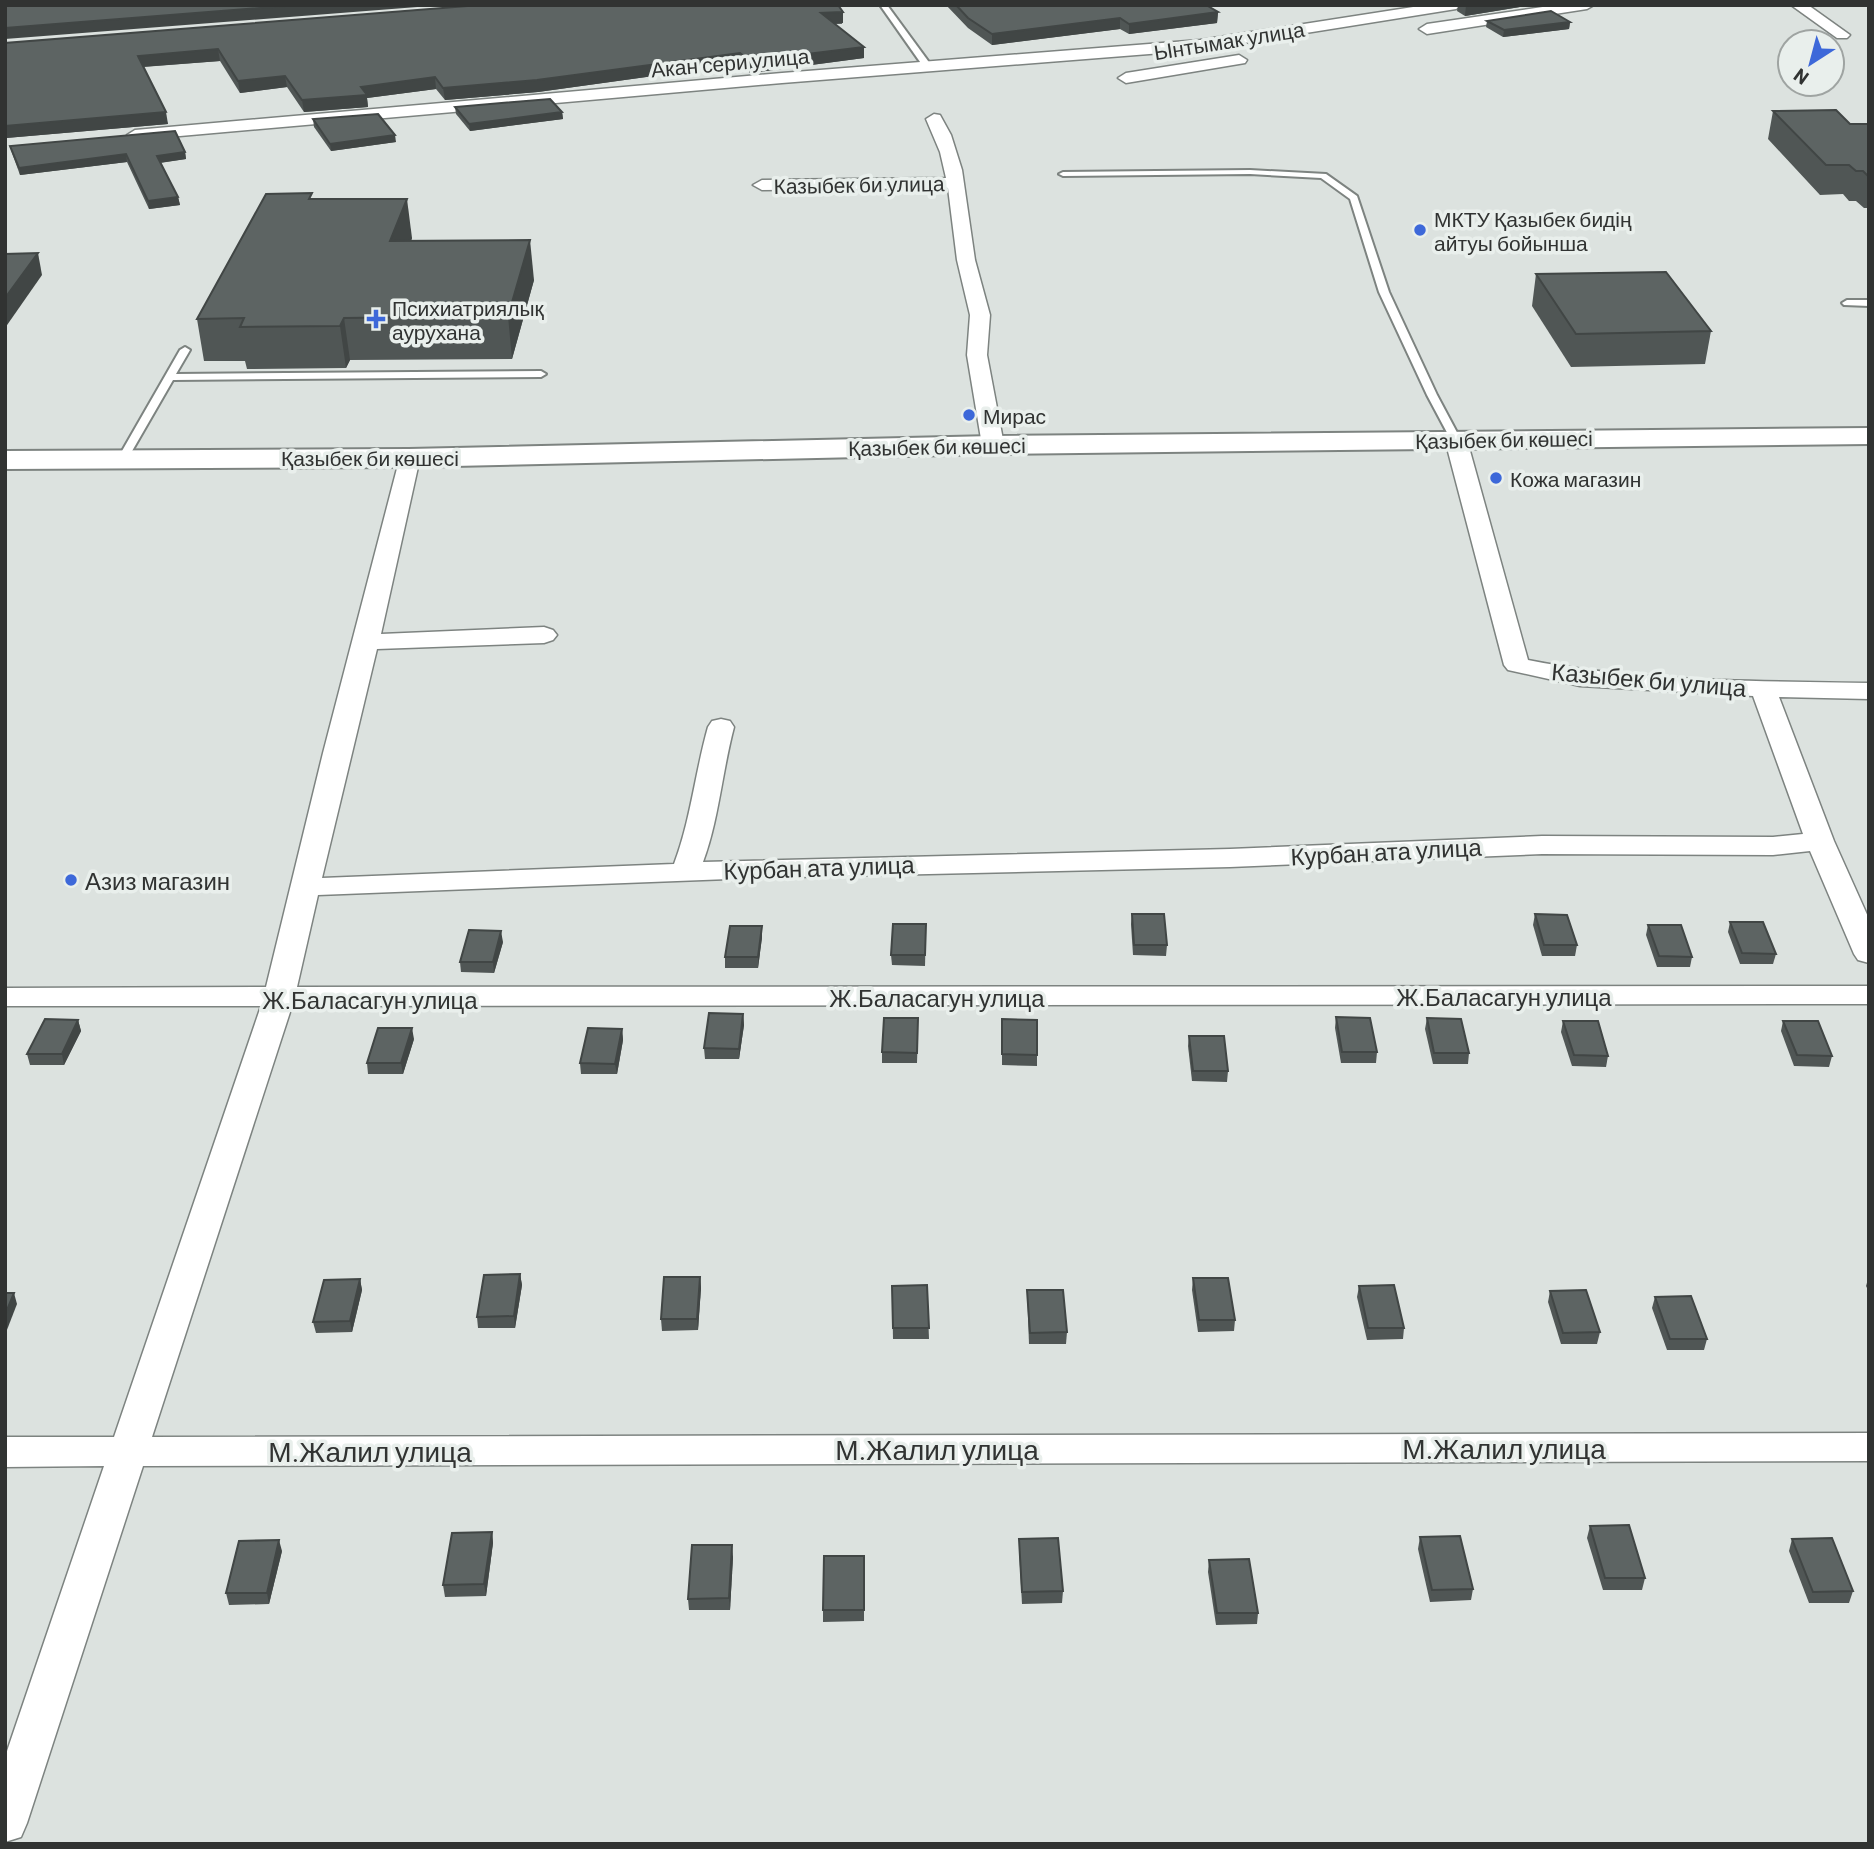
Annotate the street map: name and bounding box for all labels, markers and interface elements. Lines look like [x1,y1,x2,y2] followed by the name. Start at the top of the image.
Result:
[1152,16,1306,64] street label: Ынтымак улица
[1776,28,1846,98] north arrow
[650,43,810,81] street label: Акан сери улица
[1789,64,1813,90] text: N
[773,170,945,198] street label: Казыбек би улица
[1434,206,1632,255] place label: МКТУ Қазыбек бидің айтуы бойынша
[1412,222,1428,238] marker: МКТУ Қазыбек бидің айтуы бойынша
[392,295,545,344] place label: Психиатриялық аурухана
[366,309,386,329] marker: Психиатриялық аурухана
[983,403,1046,428] place label: Мирас
[961,407,977,423] marker: Мирас
[1415,425,1593,453] street label: Қазыбек би көшесі
[848,432,1026,460] street label: Қазыбек би көшесі
[281,445,459,470] street label: Қазыбек би көшесі
[1510,466,1641,491] place label: Кожа магазин
[1488,470,1504,486] marker: Кожа магазин
[1550,656,1748,702] street label: Казыбек би улица
[1290,831,1483,870] street label: Курбан ата улица
[723,849,916,885] street label: Курбан ата улица
[85,866,230,895] place label: Азиз магазин
[63,872,79,888] marker: Азиз магазин
[1396,982,1612,1011] street label: Ж.Баласагун улица
[829,983,1045,1012] street label: Ж.Баласагун улица
[262,985,478,1014] street label: Ж.Баласагун улица
[1402,1431,1606,1465] street label: М.Жалил улица
[835,1432,1039,1466] street label: М.Жалил улица
[268,1434,472,1468] street label: М.Жалил улица

